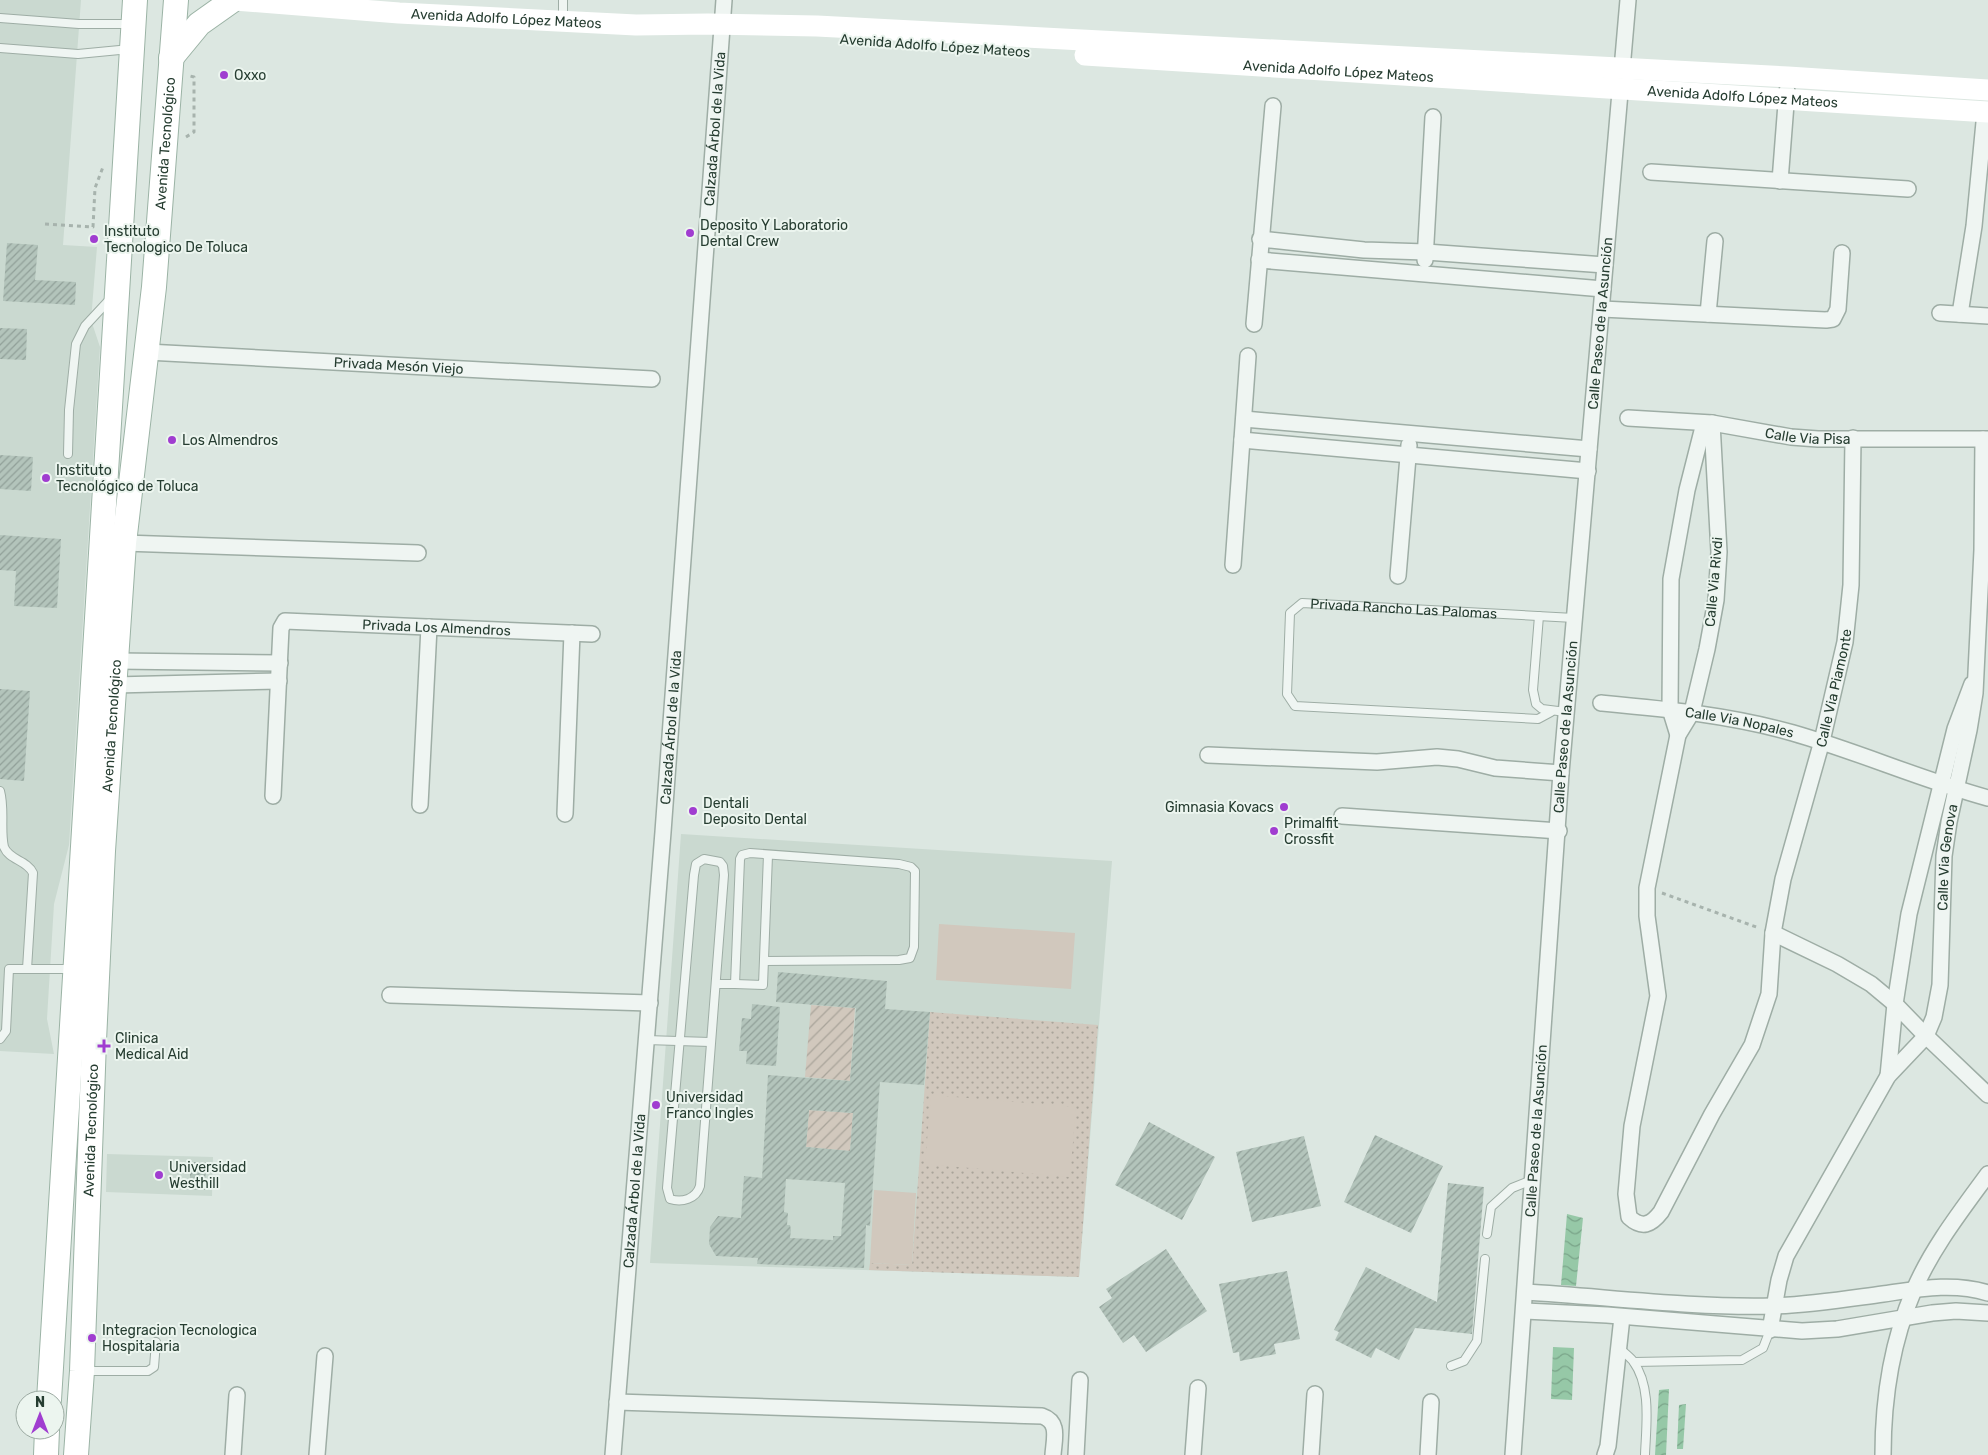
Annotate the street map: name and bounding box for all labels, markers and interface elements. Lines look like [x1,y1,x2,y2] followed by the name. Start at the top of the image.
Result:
[411,5,602,32] street label: Avenida Adolfo López Mateos
[839,31,1031,61] street label: Avenida Adolfo López Mateos
[700,51,729,207] street label: Calzada Árbol de la Vida
[1243,57,1434,86] street label: Avenida Adolfo López Mateos
[234,67,266,84] place label: Oxxo
[218,69,230,81] marker: Oxxo
[151,76,179,211] street label: Avenida Tecnológico
[1647,82,1839,111] street label: Avenida Adolfo López Mateos
[700,217,848,250] place label: Deposito Y Laboratorio Dental Crew
[104,223,248,256] place label: Instituto Tecnologico De Toluca
[684,227,696,239] marker: Deposito Y Laboratorio Dental Crew
[88,233,100,245] marker: Instituto Tecnologico De Toluca
[1584,236,1616,410] street label: Calle Paseo de la Asunción
[333,353,464,377] street label: Privada Mesón Viejo
[1764,424,1850,448] street label: Calle Via Pisa
[182,432,278,449] place label: Los Almendros
[166,434,178,446] marker: Los Almendros
[56,462,199,495] place label: Instituto Tecnológico de Toluca
[40,472,52,484] marker: Instituto Tecnológico de Toluca
[1702,536,1726,628] street label: Calle Via Rivdi
[1310,595,1498,622] street label: Privada Rancho Las Palomas
[362,616,511,639] street label: Privada Los Almendros
[1812,628,1855,749] street label: Calle Via Piamonte
[1550,640,1581,814] street label: Calle Paseo de la Asunción
[657,649,685,805] street label: Calzada Árbol de la Vida
[99,659,125,793] street label: Avenida Tecnológico
[1684,703,1796,741] street label: Calle Via Nopales
[703,795,807,828] place label: Dentali Deposito Dental
[1165,799,1274,816] place label: Gimnasia Kovacs
[1278,801,1290,813] marker: Gimnasia Kovacs
[1934,802,1961,911] street label: Calle Via Genova
[687,805,699,817] marker: Dentali Deposito Dental
[1284,815,1339,848] place label: Primalfit Crossfit
[1268,825,1280,837] marker: Primalfit Crossfit
[115,1030,189,1063] place label: Clinica Medical Aid
[97,1039,111,1053] marker: Clinica Medical Aid
[1521,1044,1550,1218] street label: Calle Paseo de la Asunción
[80,1064,102,1197] street label: Avenida Tecnológico
[666,1089,754,1122] place label: Universidad Franco Ingles
[650,1099,662,1111] marker: Universidad Franco Ingles
[620,1113,649,1269] street label: Calzada Árbol de la Vida
[169,1159,246,1192] place label: Universidad Westhill
[153,1169,165,1181] marker: Universidad Westhill
[102,1322,257,1355] place label: Integracion Tecnologica Hospitalaria
[86,1332,98,1344] marker: Integracion Tecnologica Hospitalaria
[15,1390,65,1440] north arrow
[35,1394,45,1411] text: N

